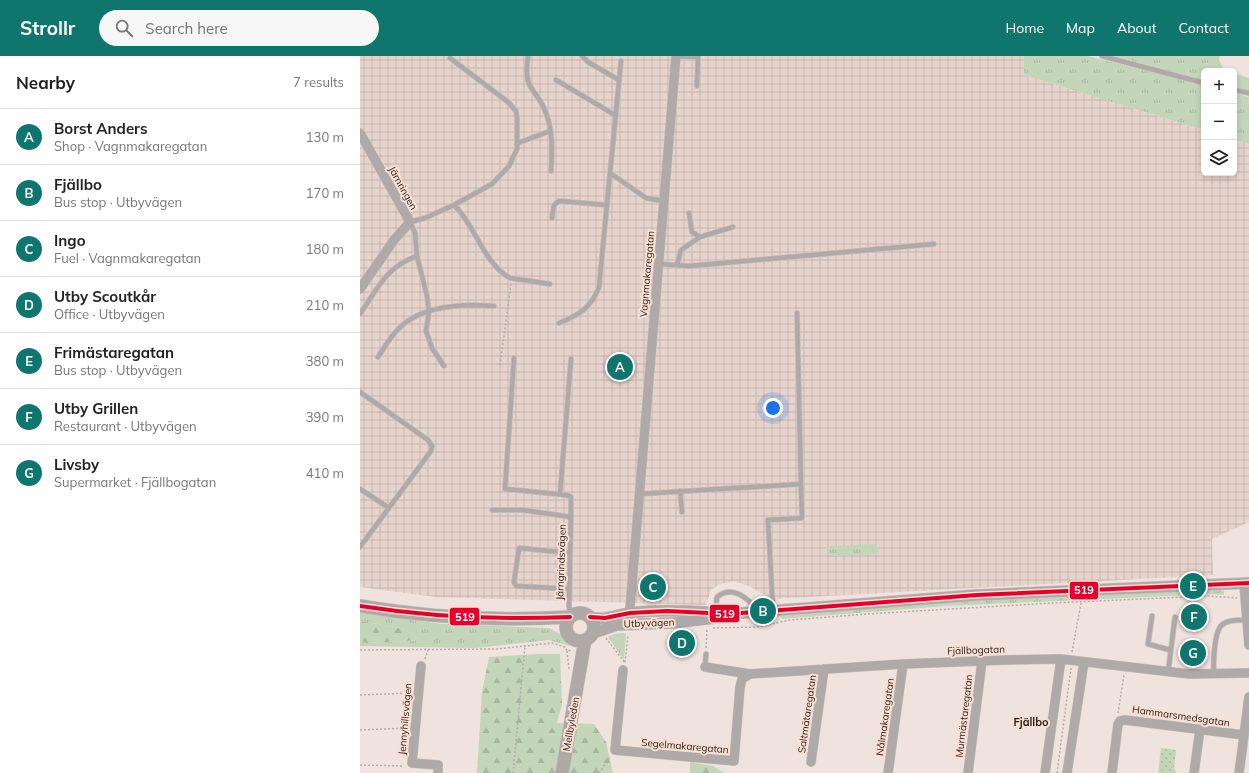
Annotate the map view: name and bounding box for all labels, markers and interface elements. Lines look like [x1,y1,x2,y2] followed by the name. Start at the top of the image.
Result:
[99,10,379,46] search box
[20,16,75,40] text: Strollr
[113,17,135,39] icon: search
[145,19,228,38] text: Search here
[1005,19,1044,37] text: Home
[1066,19,1095,37] text: Map
[1117,19,1157,37] text: About
[1179,19,1229,37] text: Contact
[1201,68,1237,176] map controls
[1201,68,1237,104] button: +
[16,72,75,93] text: Nearby
[293,74,344,90] text: 7 results
[1201,104,1237,140] button: −
[54,119,147,138] text: Borst Anders
[24,129,34,145] text: A
[306,129,344,145] text: 130 m
[54,138,207,154] text: Shop · Vagnmakaregatan
[1201,140,1237,176] button: layers
[386,164,420,212] street label: Järnringen
[54,175,102,194] text: Fjällbo
[25,185,33,201] text: B
[306,185,344,201] text: 170 m
[54,194,182,210] text: Bus stop · Utbyvägen
[637,230,657,318] street label: Vagnmakaregatan
[54,231,86,250] text: Ingo
[25,241,33,257] text: C
[306,241,344,257] text: 180 m
[54,250,201,266] text: Fuel · Vagnmakaregatan
[54,287,156,306] text: Utby Scoutkår
[24,297,34,313] text: D
[306,297,344,313] text: 210 m
[54,306,165,322] text: Office · Utbyvägen
[54,343,174,362] text: Frimästaregatan
[607,352,633,382] pin: A
[25,353,33,369] text: E
[306,353,344,369] text: 380 m
[54,362,182,378] text: Bus stop · Utbyvägen
[763,398,783,418] your location
[54,399,138,418] text: Utby Grillen
[25,409,33,425] text: F
[306,409,344,425] text: 390 m
[54,418,197,434] text: Restaurant · Utbyvägen
[54,455,99,474] text: Livsby
[24,465,34,481] text: G
[306,465,344,481] text: 410 m
[54,474,216,490] text: Supermarket · Fjällbogatan
[553,524,569,600] street label: Järngrindsvägen
[1180,571,1206,601] pin: E
[640,572,666,602] pin: C
[1069,581,1099,600] line badge: 519
[1074,583,1094,597] text: 519
[750,596,776,626] pin: B
[1181,602,1207,632] pin: F
[709,604,740,623] line badge: 519
[449,607,480,626] line badge: 519
[715,607,735,621] text: 519
[455,610,475,624] text: 519
[623,616,675,630] street label: Utbyvägen
[669,628,695,658] pin: D
[1180,638,1206,668] pin: G
[947,642,1005,658] street label: Fjällbogatan
[795,674,819,754] street label: Saltmätaregatan
[952,674,976,758] street label: Murmästaregatan
[873,677,897,757] street label: Nålmakaregatan
[395,682,415,756] street label: Jennyhillsvägen
[560,696,582,752] street label: Mellbyleden
[1131,703,1231,729] street label: Hammarsmedsgatan
[1013,715,1049,729] district label: Fjällbo
[641,736,729,756] street label: Segelmakaregatan

